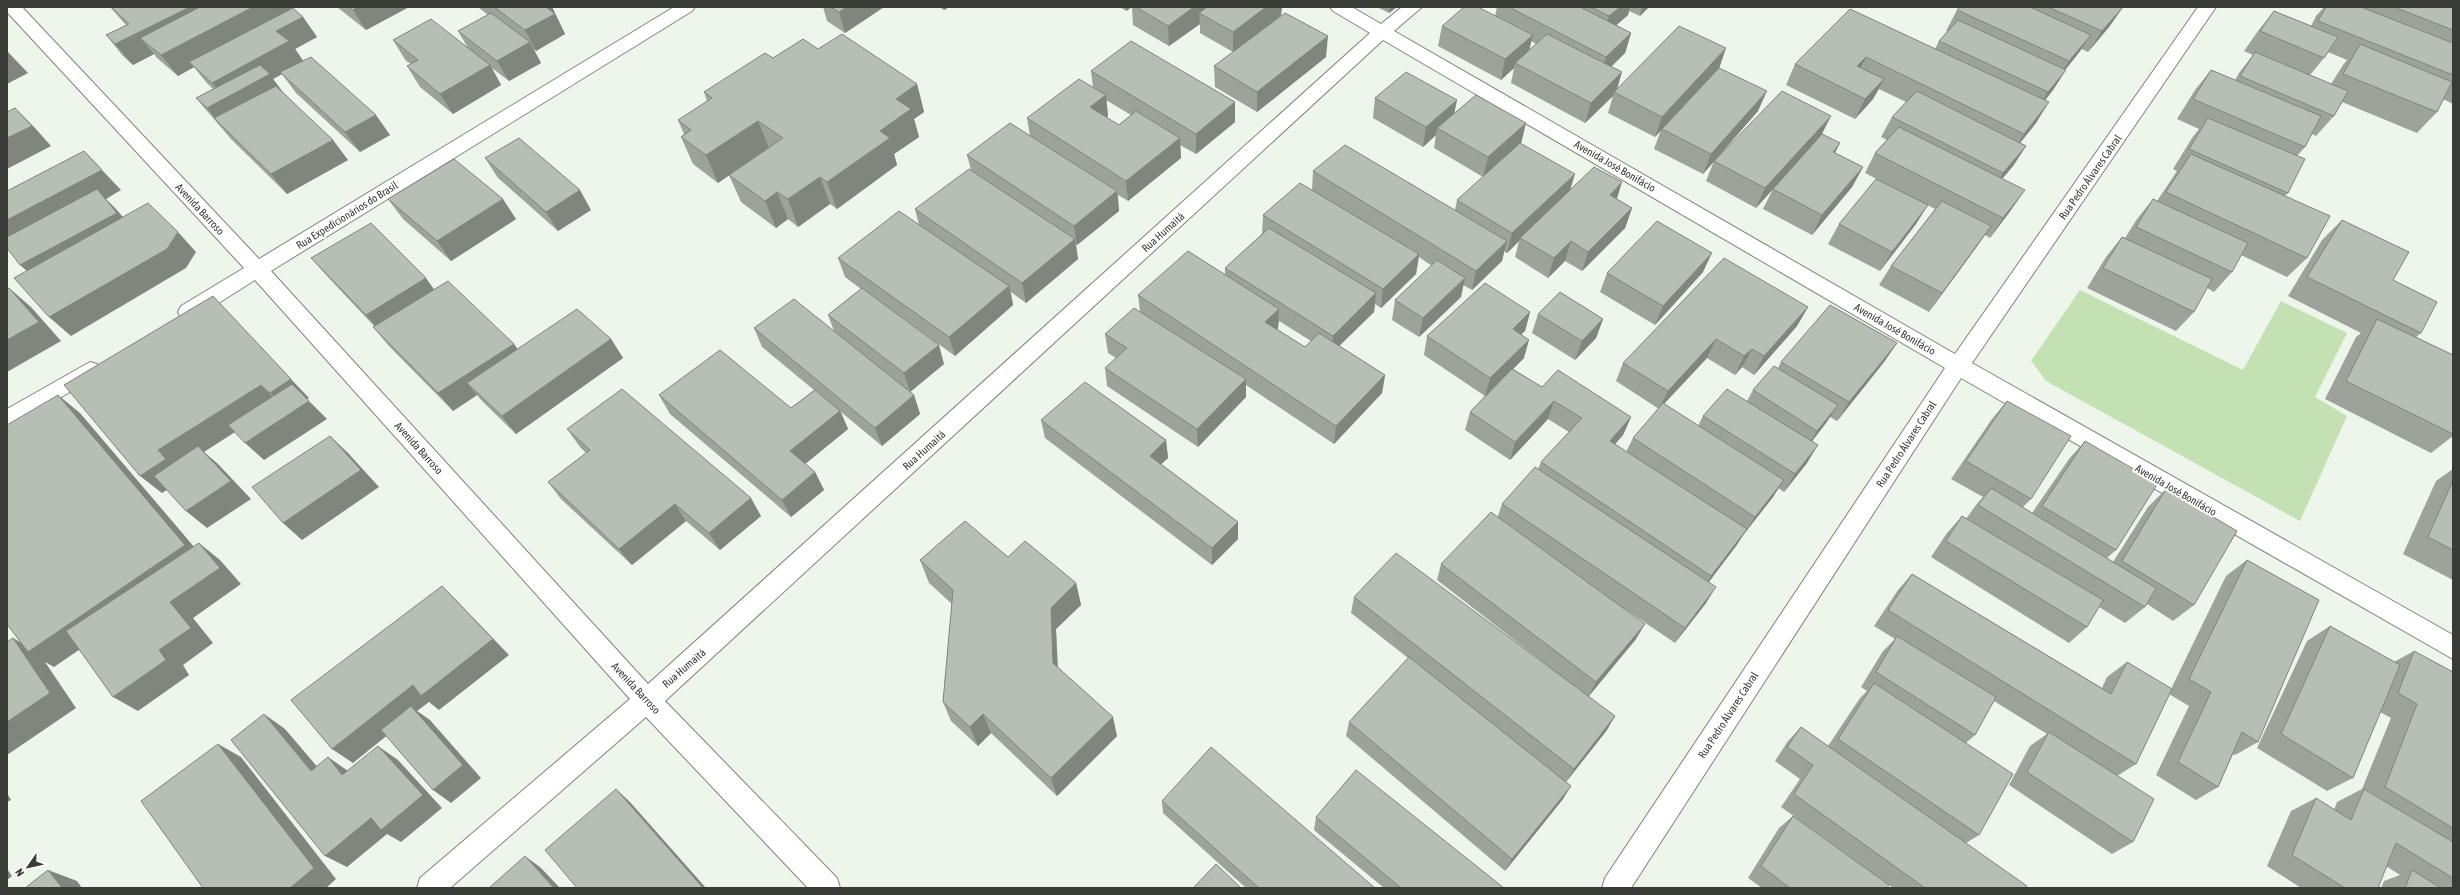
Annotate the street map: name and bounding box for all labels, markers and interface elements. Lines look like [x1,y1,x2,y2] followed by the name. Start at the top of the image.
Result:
[2056,132,2124,222] street label: Rua Pedro Álvares Cabral
[1572,138,1658,194] street label: Avenida José Bonifácio
[294,179,400,251] street label: Rua Expedicionários do Brasil
[173,181,227,237] street label: Avenida Barroso
[1139,210,1187,254] street label: Rua Humaitá
[1852,301,1938,357] street label: Avenida José Bonifácio
[1874,399,1938,489] street label: Rua Pedro Álvares Cabral
[393,420,445,476] street label: Avenida Barroso
[900,428,948,472] street label: Rua Humaitá
[2133,462,2219,518] street label: Avenida José Bonifácio
[660,646,708,690] street label: Rua Humaitá
[609,660,663,716] street label: Avenida Barroso
[1696,670,1760,760] street label: Rua Pedro Álvares Cabral
[8,847,48,887] north arrow
[13,867,27,879] text: N

